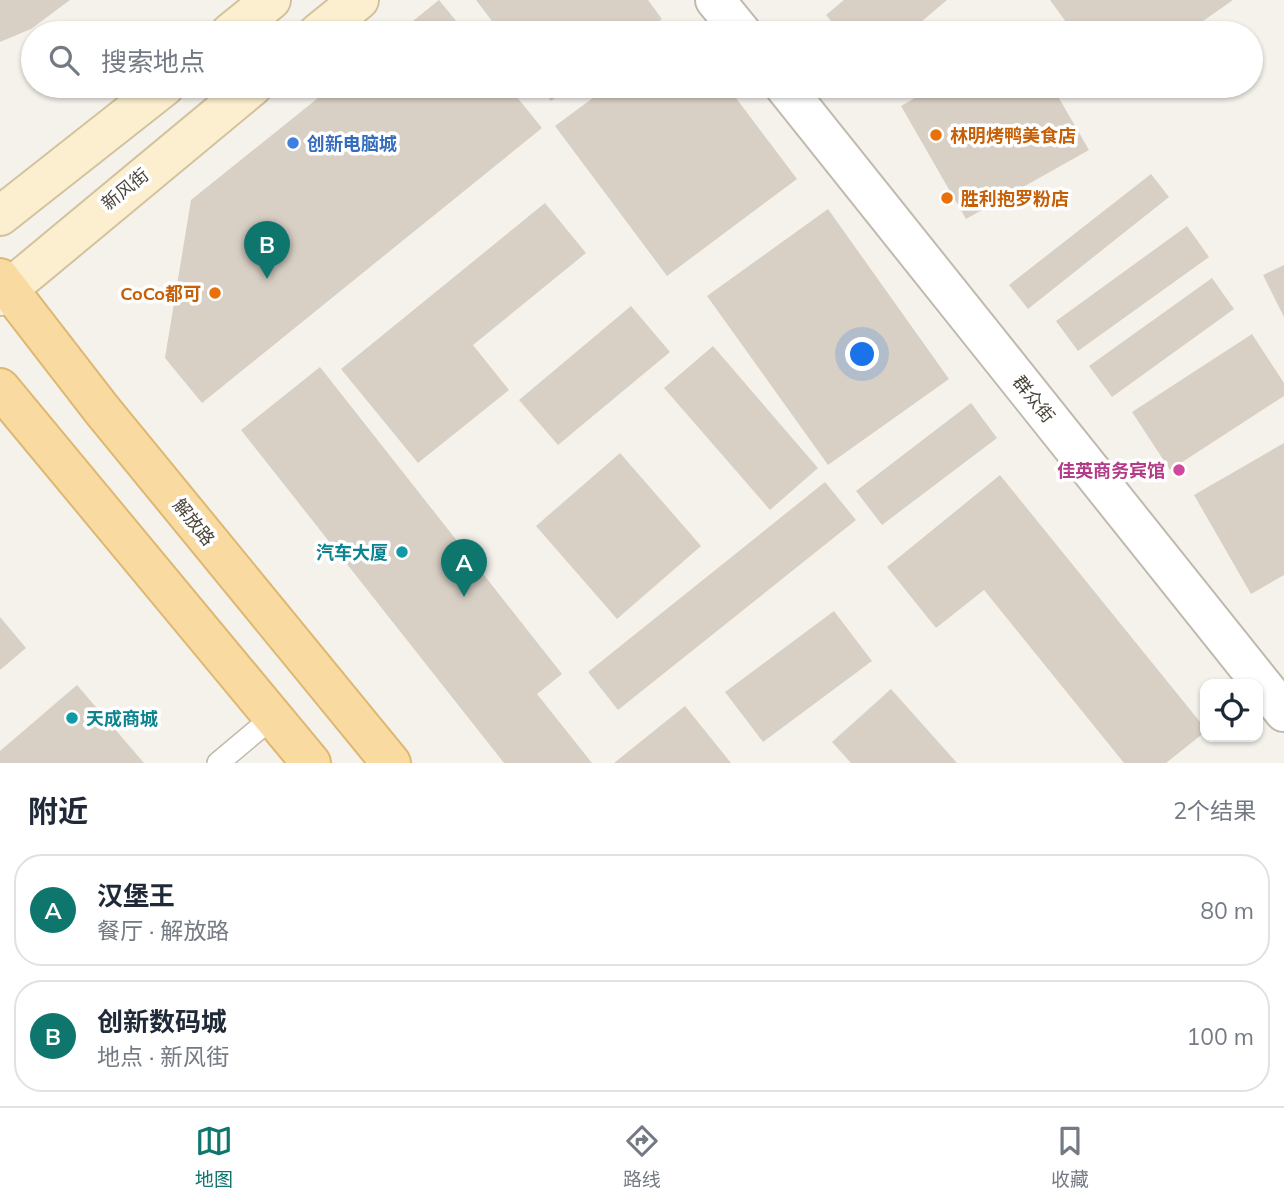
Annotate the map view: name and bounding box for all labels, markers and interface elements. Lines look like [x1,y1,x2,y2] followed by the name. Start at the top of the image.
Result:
[21,21,1263,98] search box
[45,41,83,79] icon: search
[101,45,205,78] text: 搜索地点
[950,124,1076,147] place label: 林明烤鸭美食店
[928,127,944,143] marker: 林明烤鸭美食店
[307,132,397,155] place label: 创新电脑城
[285,135,301,151] marker: 创新电脑城
[97,163,153,215] street label: 新风街
[961,187,1069,210] place label: 胜利抱罗粉店
[939,190,955,206] marker: 胜利抱罗粉店
[244,221,290,279] pin: B
[120,282,201,305] place label: CoCo都可
[207,285,223,301] marker: CoCo都可
[845,337,879,371] your location
[1008,371,1060,427] street label: 群众街
[1057,459,1165,482] place label: 佳英商务宾馆
[1171,462,1187,478] marker: 佳英商务宾馆
[168,494,220,550] street label: 解放路
[441,539,487,597] pin: A
[316,541,388,564] place label: 汽车大厦
[394,544,410,560] marker: 汽车大厦
[1200,679,1263,742] map controls
[1200,679,1263,742] button: locate
[86,707,158,730] place label: 天成商城
[64,710,80,726] marker: 天成商城
[28,792,88,830] text: 附近
[1173,796,1256,825] text: 2个结果
[97,879,175,912] text: 汉堡王
[44,896,62,925] text: A
[1200,896,1254,925] text: 80 m
[97,916,229,945] text: 餐厅 · 解放路
[97,1005,227,1038] text: 创新数码城
[45,1022,61,1051] text: B
[1186,1022,1254,1051] text: 100 m
[97,1042,229,1071] text: 地点 · 新风街
[195,1122,233,1191] tab: 地图
[623,1122,661,1191] tab: 路线
[1051,1122,1089,1191] tab: 收藏

